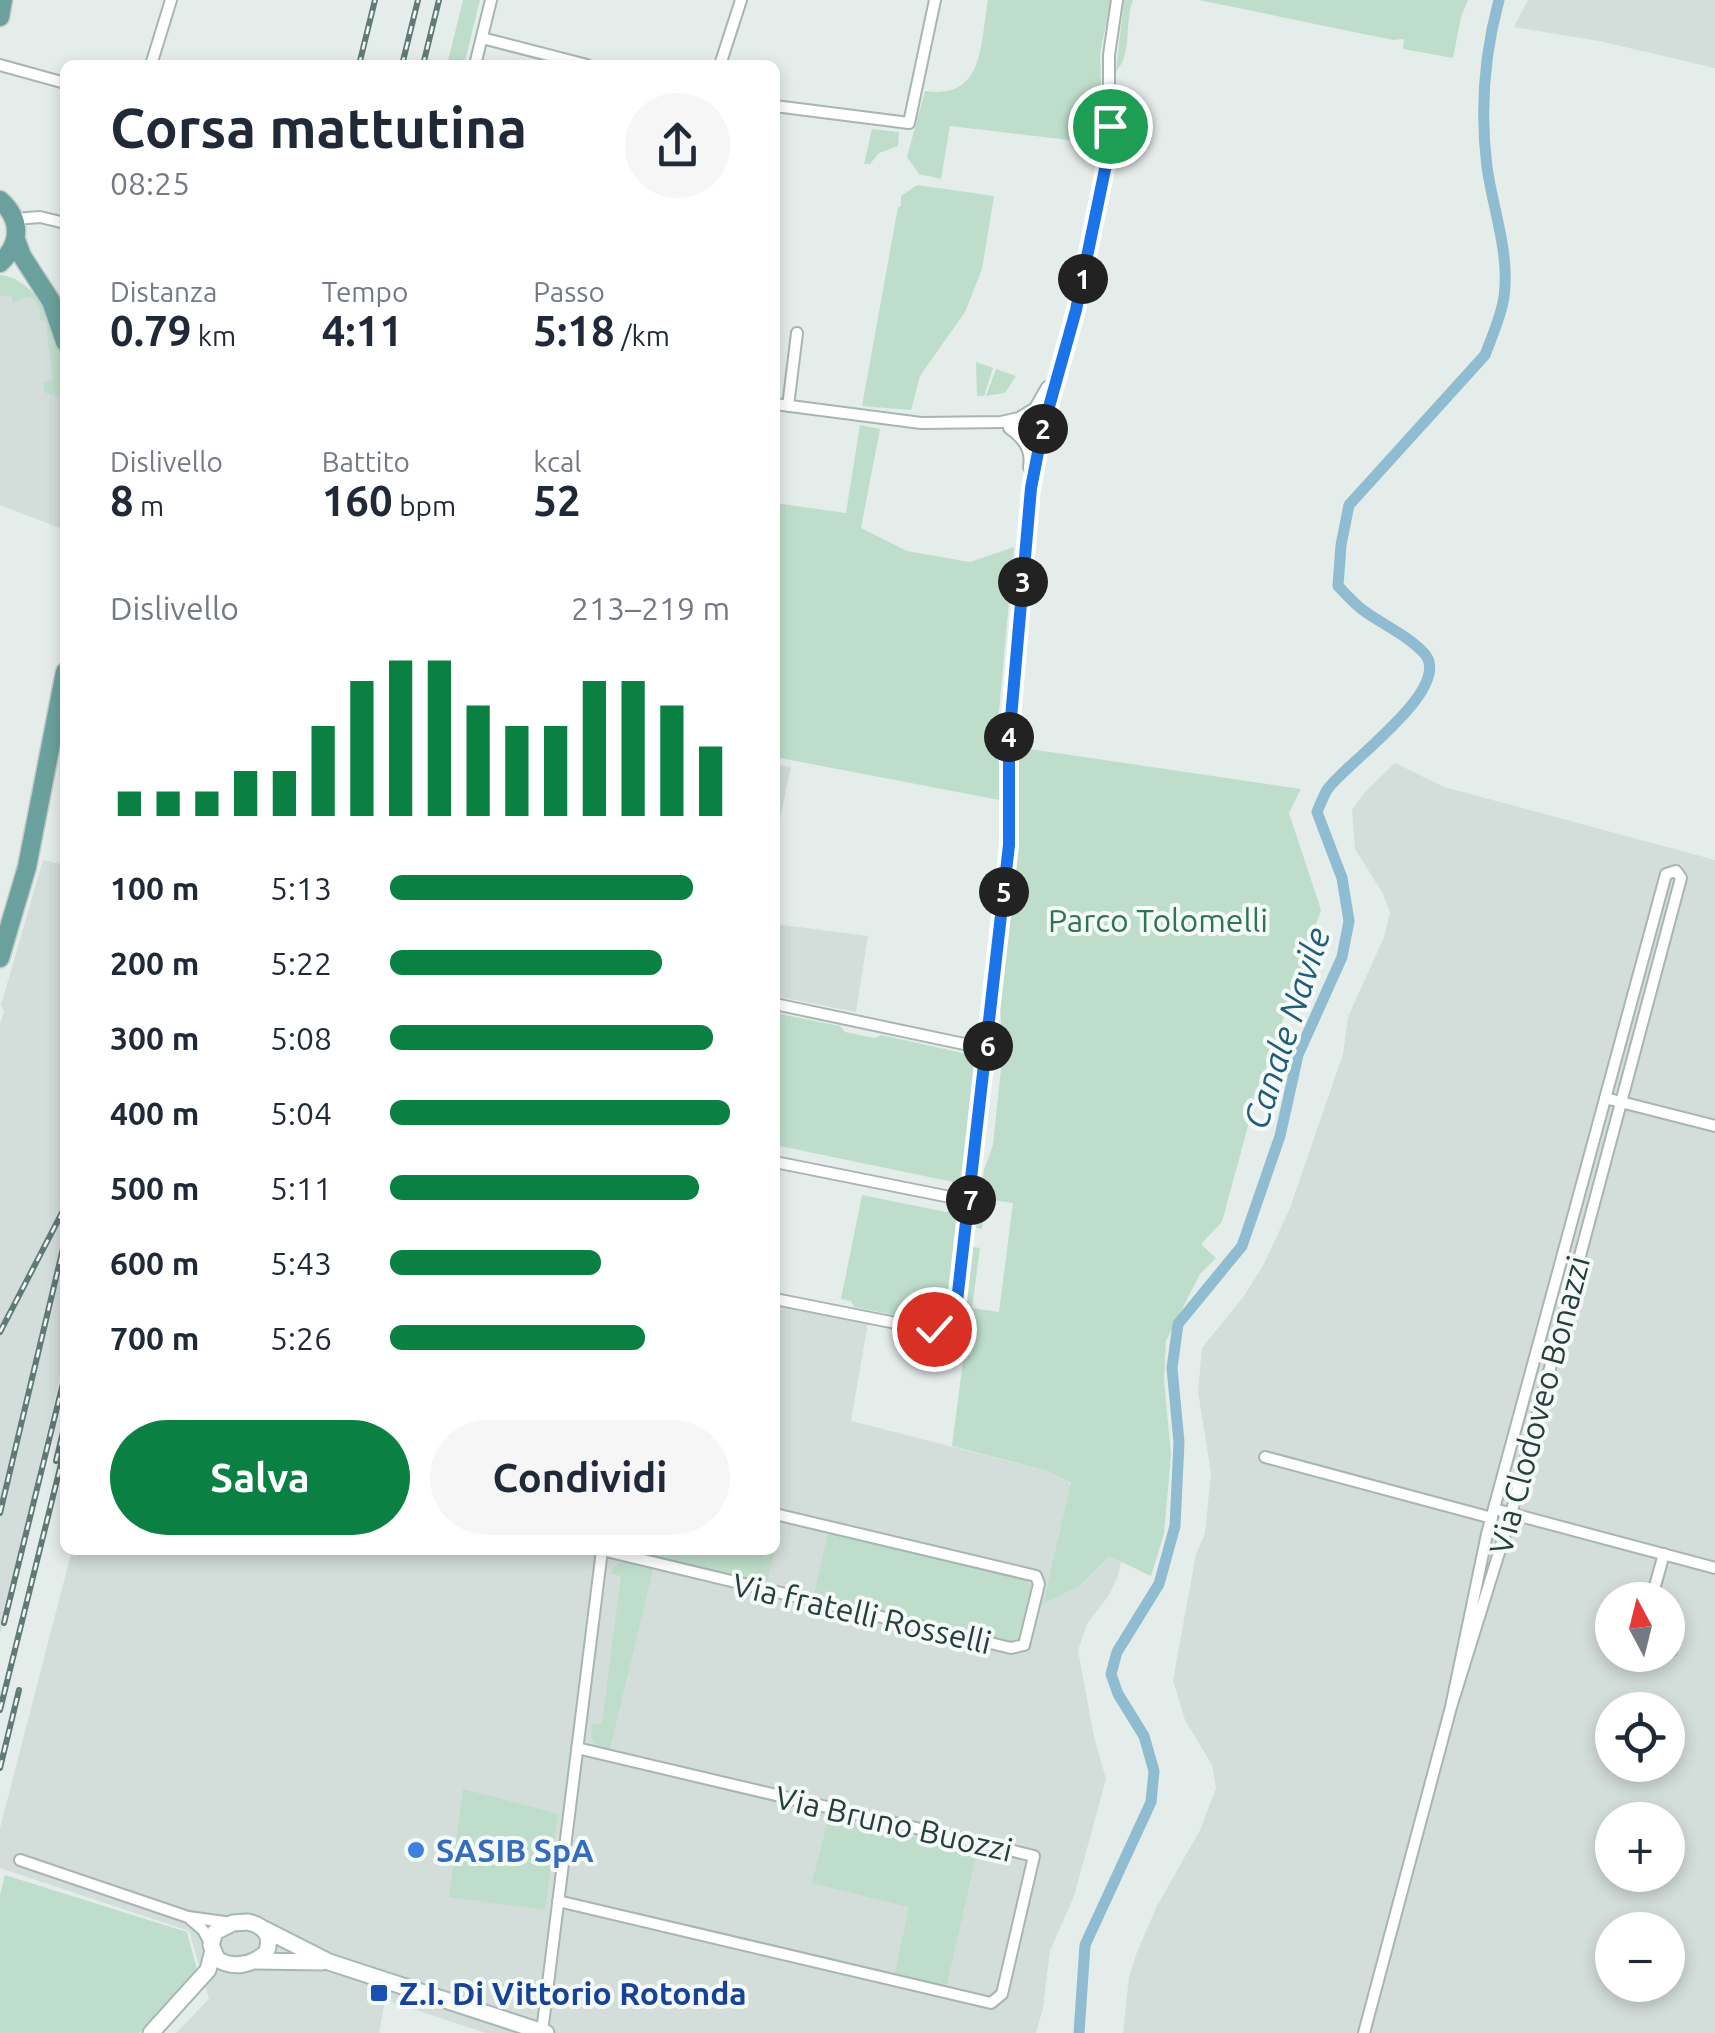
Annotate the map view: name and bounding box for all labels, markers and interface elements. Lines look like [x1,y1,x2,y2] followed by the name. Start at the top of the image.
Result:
[1068,84,1153,169] pin
[625,93,730,198] button: share
[110,97,527,158] text: Corsa mattutina
[1083,99,1138,154] icon: arrive
[110,165,190,201] text: 08:25
[1058,254,1108,304] pin: 1
[1075,263,1091,294] text: 1
[110,276,217,307] text: Distanza
[322,276,408,307] text: Tempo
[533,276,605,307] text: Passo
[110,307,191,354] text: 0.79
[322,307,403,354] text: 4:11
[533,307,615,354] text: 5:18
[191,320,236,351] text: km
[615,320,670,351] text: /km
[1018,404,1068,454] pin: 2
[1035,413,1051,444] text: 2
[110,446,223,477] text: Dislivello
[322,446,410,477] text: Battito
[533,446,582,477] text: kcal
[110,477,134,524] text: 8
[322,477,393,524] text: 160
[533,477,581,524] text: 52
[134,490,164,521] text: m
[393,490,456,521] text: bpm
[998,557,1048,607] pin: 3
[1015,566,1031,597] text: 3
[110,590,239,626] text: Dislivello
[571,590,730,626] text: 213–219 m
[984,712,1034,762] pin: 4
[1001,721,1017,752] text: 4
[979,867,1029,917] pin: 5
[110,870,199,906] text: 100 m
[270,870,332,906] text: 5:13
[996,876,1012,907] text: 5
[1048,902,1268,938] park label: Parco Tolomelli
[1235,922,1337,1134] water label: Canale Navile
[110,945,199,981] text: 200 m
[270,945,332,981] text: 5:22
[110,1020,199,1056] text: 300 m
[270,1020,332,1056] text: 5:08
[963,1021,1013,1071] pin: 6
[980,1030,996,1061] text: 6
[110,1095,199,1131] text: 400 m
[270,1095,332,1131] text: 5:04
[110,1170,199,1206] text: 500 m
[270,1170,332,1206] text: 5:11
[946,1175,996,1225] pin: 7
[963,1184,979,1215] text: 7
[110,1245,199,1281] text: 600 m
[270,1245,332,1281] text: 5:43
[1482,1252,1596,1558] street label: Via Clodoveo Bonazzi
[892,1287,977,1372] pin
[907,1302,962,1357] icon: check
[110,1320,199,1356] text: 700 m
[270,1320,332,1356] text: 5:26
[110,1420,410,1535] button: Salva
[430,1420,730,1535] button: Condividi
[729,1566,995,1660] street label: Via fratelli Rosselli
[1595,1582,1685,1672] north arrow
[1595,1582,1685,2002] map controls
[1595,1692,1685,1782] button: locate
[772,1778,1016,1868] street label: Via Bruno Buozzi
[1595,1802,1685,1892] button: +
[436,1832,594,1868] place label: SASIB SpA
[405,1839,427,1861] marker: SASIB SpA
[1595,1912,1685,2002] button: −
[399,1975,747,2011] place label: Z.I. Di Vittorio Rotonda
[368,1982,390,2004] marker: Z.I. Di Vittorio Rotonda

